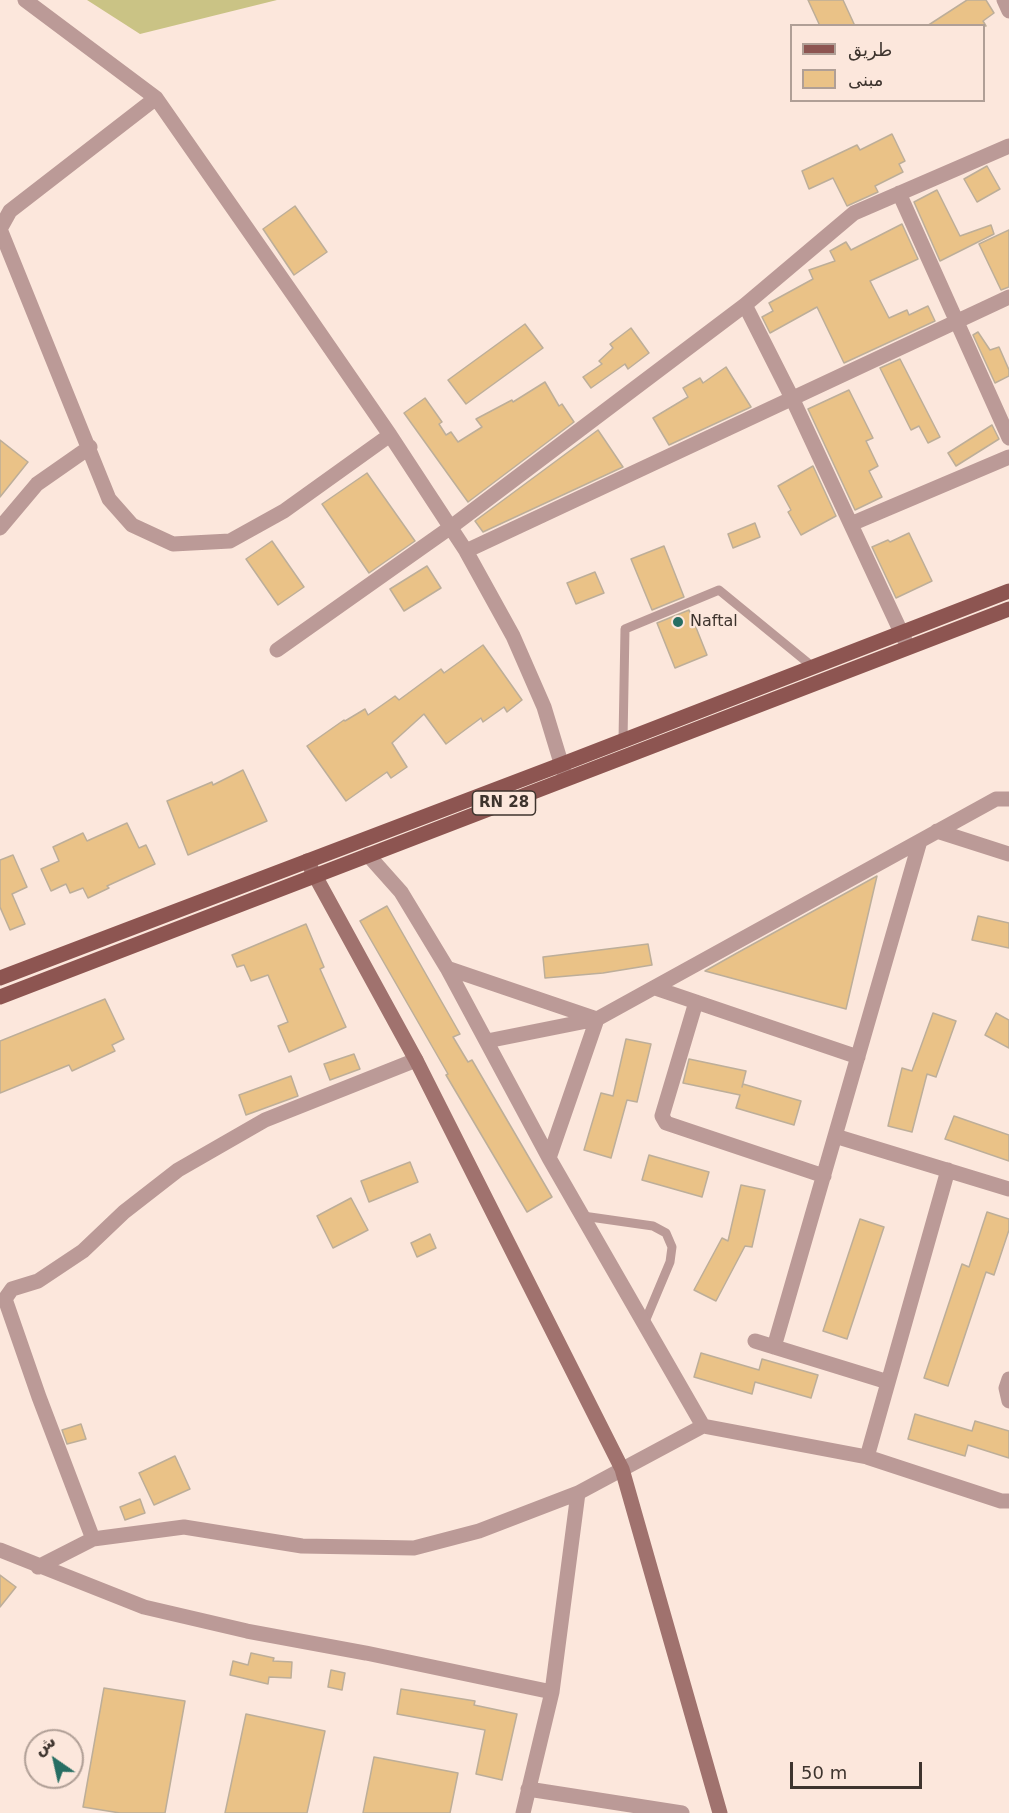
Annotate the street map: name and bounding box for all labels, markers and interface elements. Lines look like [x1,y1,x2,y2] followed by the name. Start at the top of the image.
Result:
[790,24,985,102] legend
[848,39,892,60] text: طريق
[848,69,884,90] text: مبنى
[690,612,738,632] place label: Naftal
[671,615,685,629] marker: Naftal
[472,791,536,815] road number: RN 28
[24,1729,84,1789] north arrow
[30,1731,59,1759] text: ش
[793,1750,925,1788] scale bar
[801,1762,847,1783] text: 50 m

